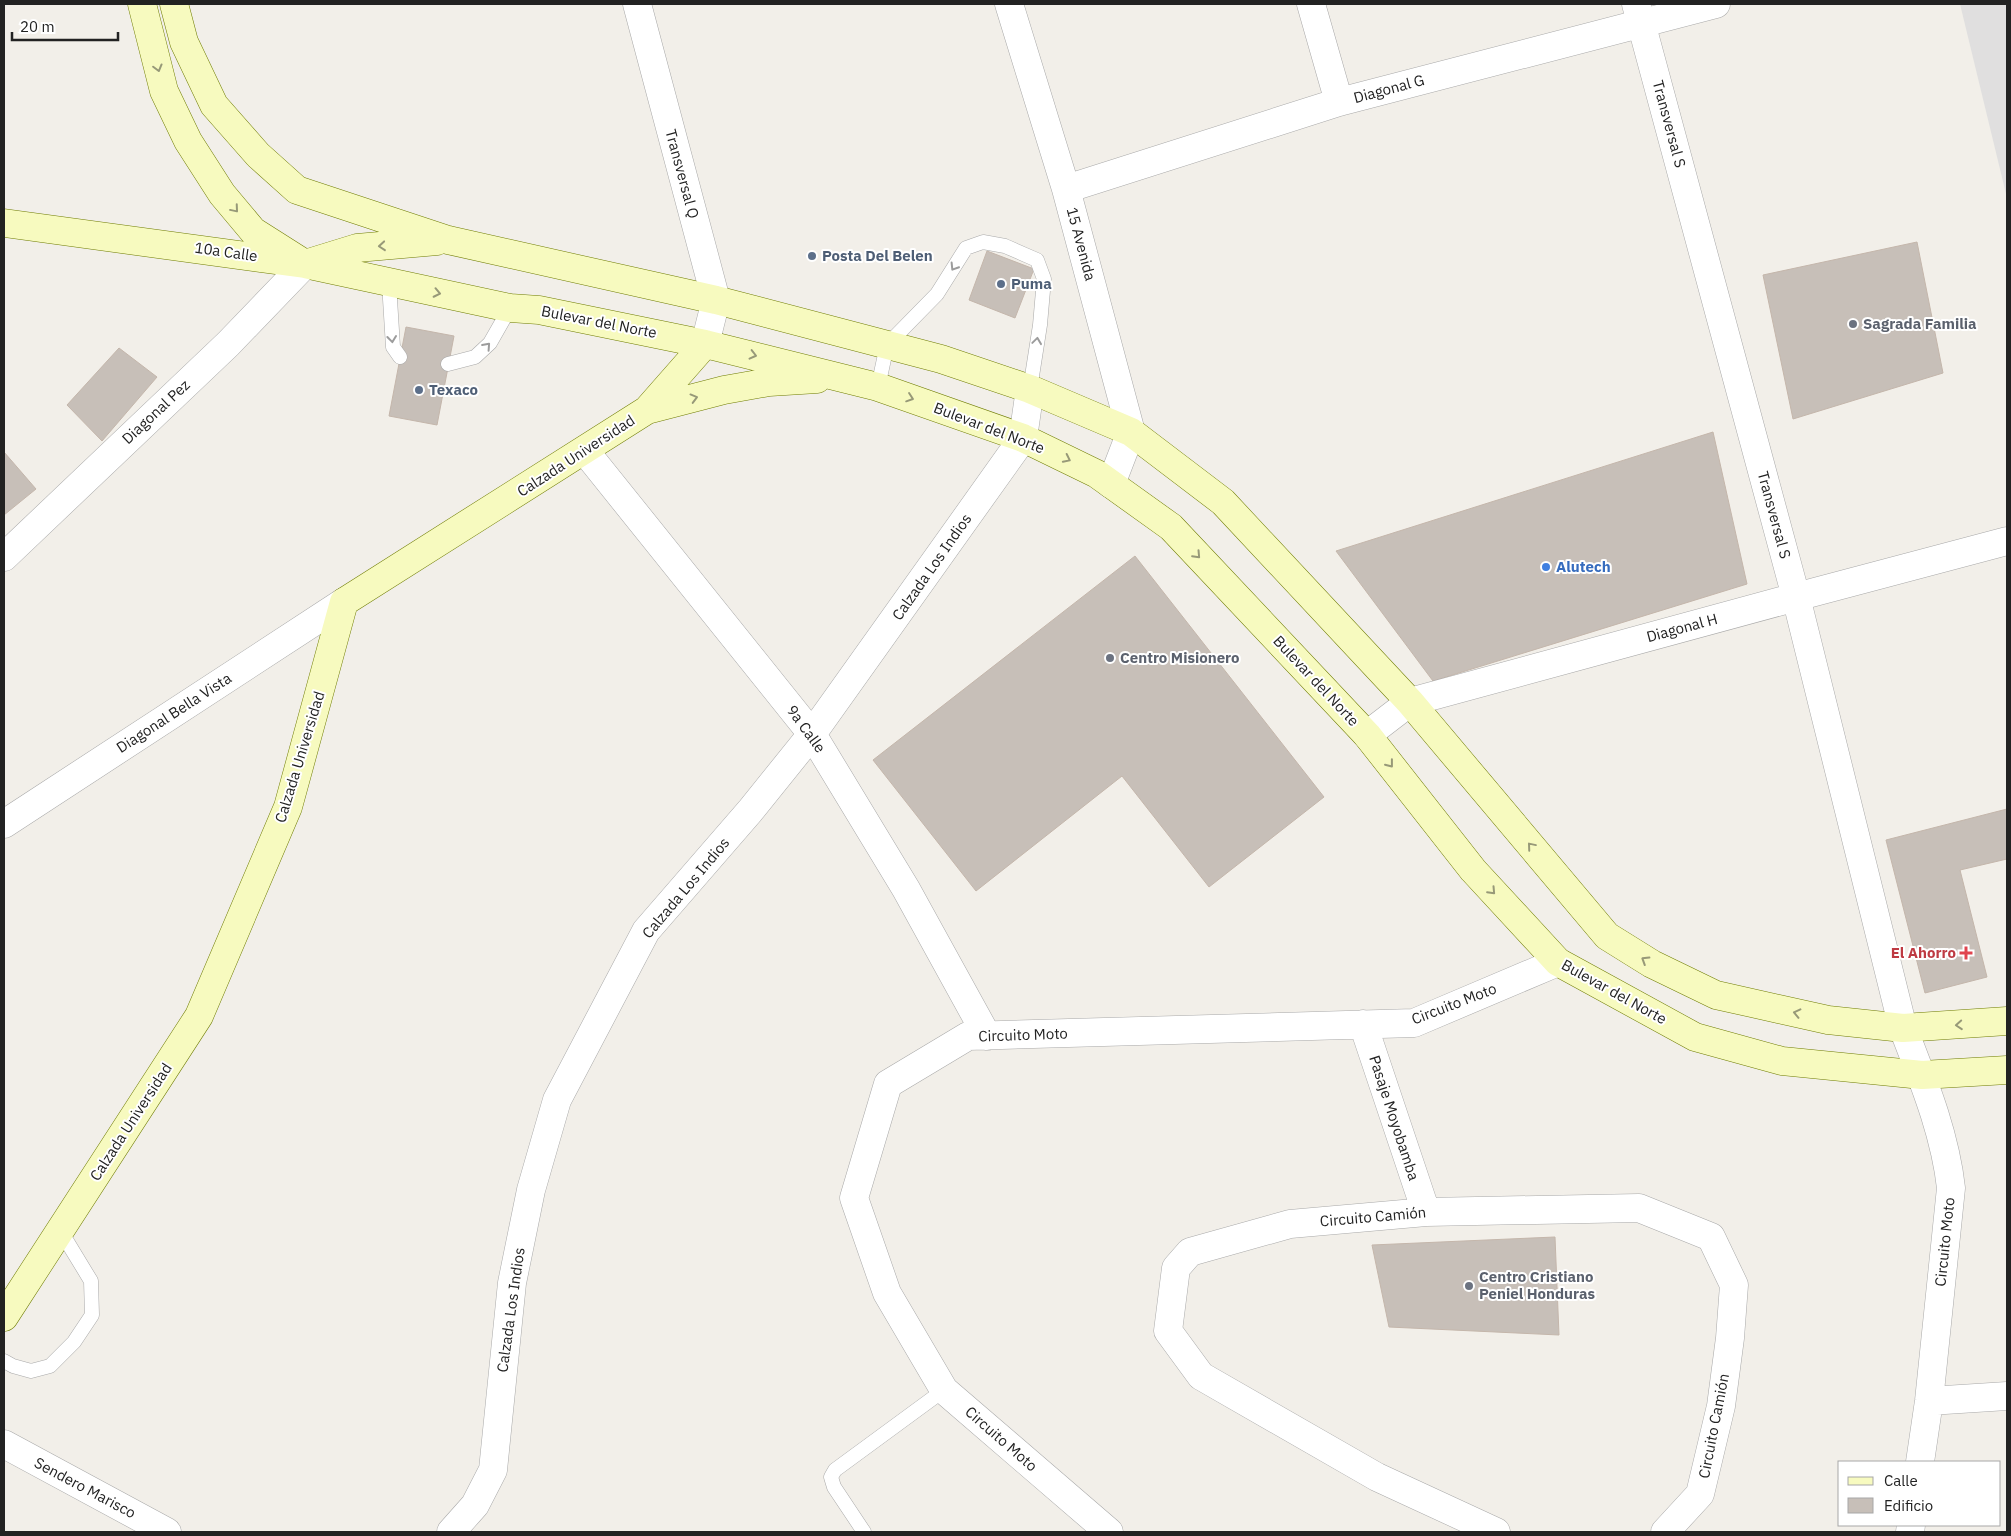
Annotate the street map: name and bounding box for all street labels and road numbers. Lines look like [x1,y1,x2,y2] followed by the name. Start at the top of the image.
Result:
[1351,70,1426,107] street label: Diagonal G
[1649,78,1690,170] street label: Transversal S
[661,127,704,221] street label: Transversal Q
[1063,205,1100,283] street label: 15 Avenida
[193,238,259,265] street label: 10a Calle
[540,301,659,342] street label: Bulevar del Norte
[118,375,194,448] street label: Diagonal Pez
[931,398,1047,457] street label: Bulevar del Norte
[513,410,638,501] street label: Calzada Universidad
[1754,469,1795,561] street label: Transversal S
[888,510,975,624] street label: Calzada Los Indios
[1644,609,1719,646] street label: Diagonal H
[1269,631,1363,730] street label: Bulevar del Norte
[113,668,235,757] street label: Diagonal Bella Vista
[270,689,329,825] street label: Calzada Universidad
[783,701,830,756] street label: 9a Calle
[638,833,733,942] street label: Calzada Los Indios
[1558,955,1670,1028] street label: Bulevar del Norte
[1409,979,1499,1028] street label: Circuito Moto
[978,1023,1068,1046] street label: Circuito Moto
[1365,1053,1424,1183] street label: Pasaje Moyobamba
[85,1059,176,1184] street label: Calzada Universidad
[1930,1196,1959,1288] street label: Circuito Moto
[1319,1202,1427,1231] street label: Circuito Camión
[492,1246,529,1374] street label: Calzada Los Indios
[1694,1372,1733,1480] street label: Circuito Camión
[961,1402,1041,1475] street label: Circuito Moto
[31,1453,139,1522] street label: Sendero Marisco

